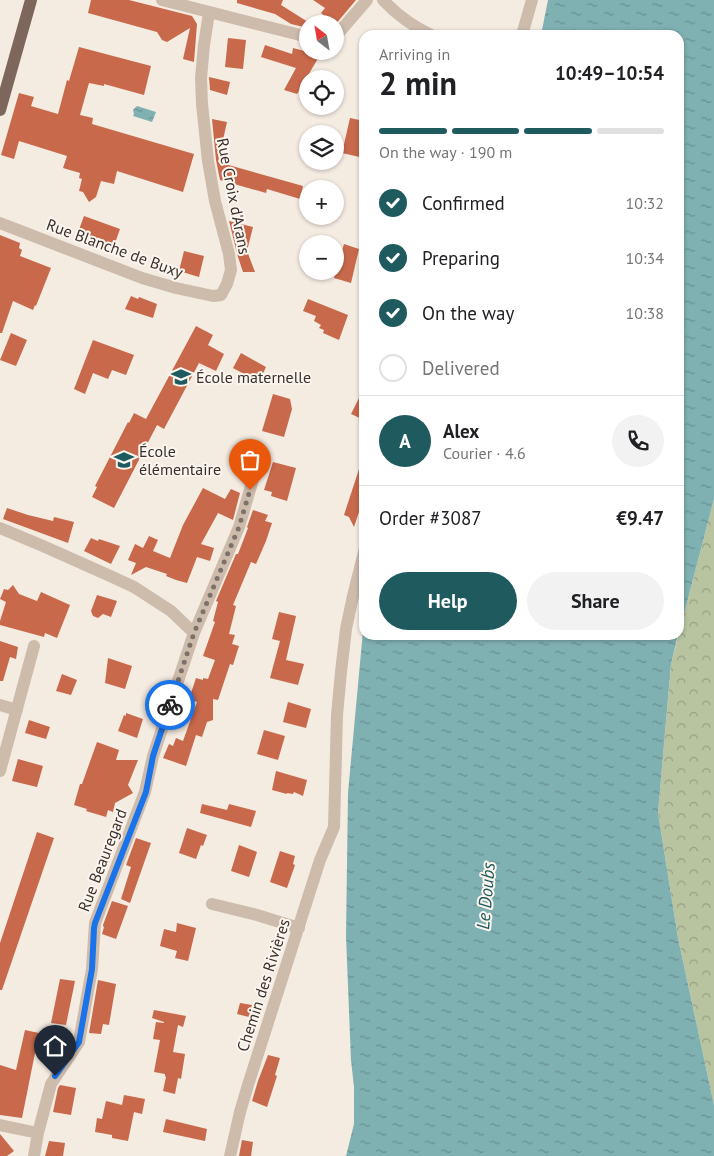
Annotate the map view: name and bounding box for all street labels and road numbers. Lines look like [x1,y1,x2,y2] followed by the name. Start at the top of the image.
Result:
[213,136,255,256] street label: Rue Croix d'Arans
[44,214,187,282] street label: Rue Blanche de Buxy
[73,806,131,914] street label: Rue Beauregard
[232,916,294,1054] street label: Chemin des Rivières

